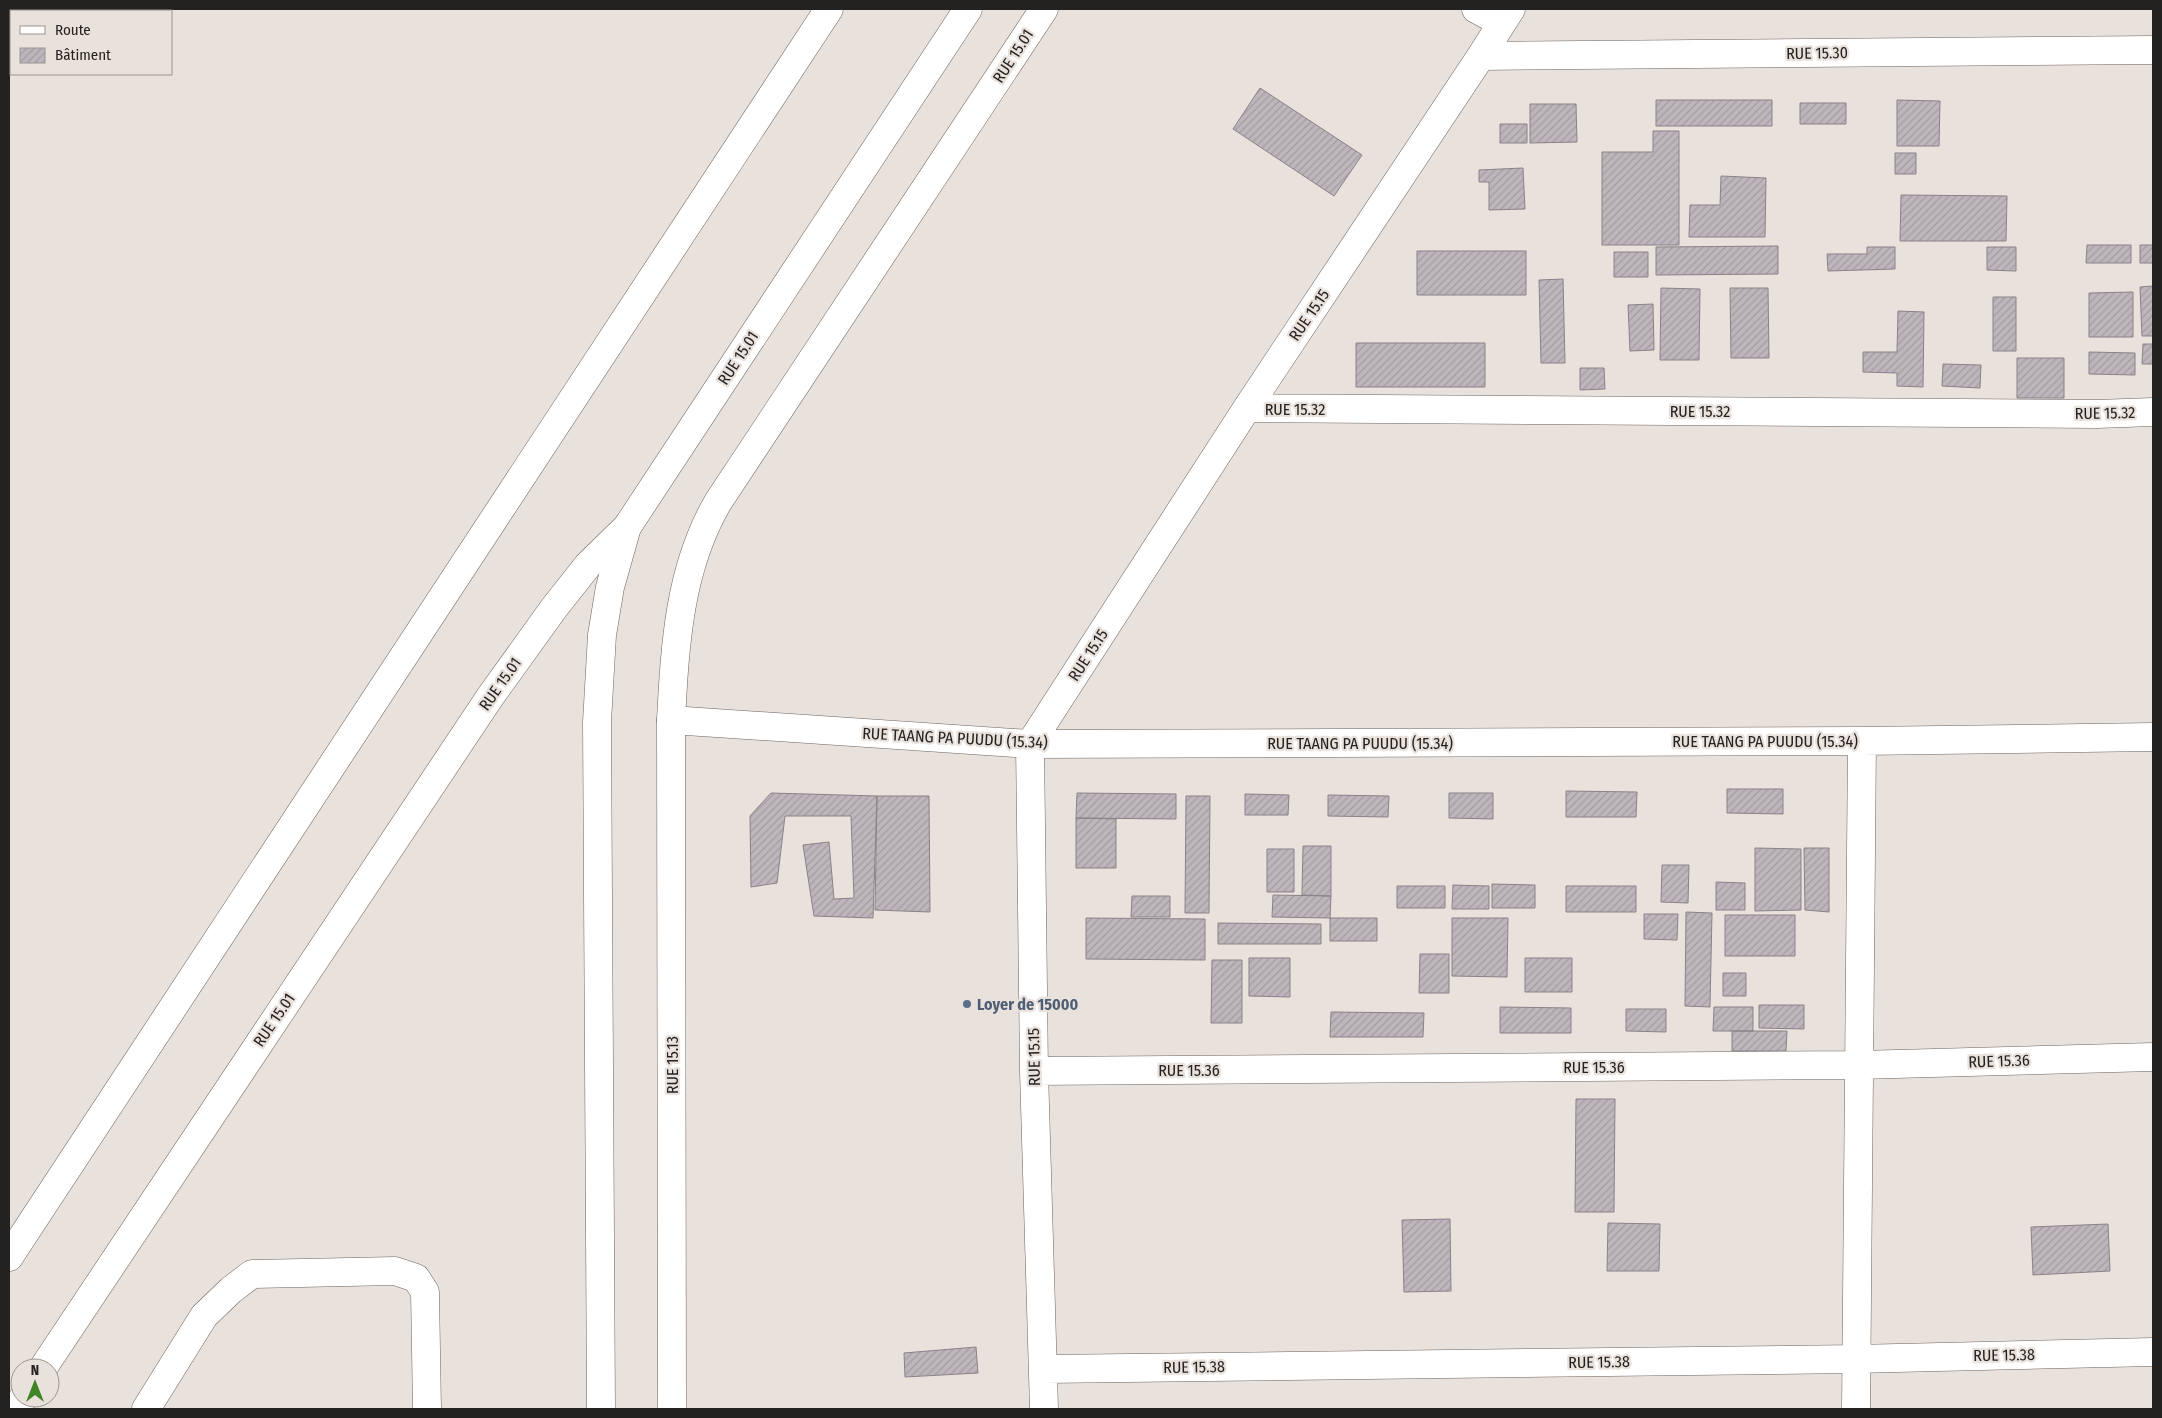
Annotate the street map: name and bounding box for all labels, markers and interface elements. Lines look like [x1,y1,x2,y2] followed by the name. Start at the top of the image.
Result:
[10,10,172,75] legend
[55,21,91,39] text: Route
[989,26,1037,86] street label: RUE 15.01
[1786,43,1848,63] street label: RUE 15.30
[55,46,111,64] text: Bâtiment
[1285,286,1333,344] street label: RUE 15.15
[714,328,762,388] street label: RUE 15.01
[1265,400,1325,419] street label: RUE 15.32
[1670,402,1730,421] street label: RUE 15.32
[2075,403,2135,423] street label: RUE 15.32
[1064,625,1112,685] street label: RUE 15.15
[475,654,525,714] street label: RUE 15.01
[862,724,1049,752] street label: RUE TAANG PA PUUDU (15.34)
[1672,732,1858,751] street label: RUE TAANG PA PUUDU (15.34)
[1267,734,1453,753] street label: RUE TAANG PA PUUDU (15.34)
[249,990,299,1050] street label: RUE 15.01
[977,995,1079,1014] place label: Loyer de 15000
[961,998,973,1010] marker: Loyer de 15000
[1024,1028,1044,1086] street label: RUE 15.15
[663,1036,682,1094] street label: RUE 15.13
[1968,1050,2030,1072] street label: RUE 15.36
[1563,1058,1625,1077] street label: RUE 15.36
[1158,1061,1220,1080] street label: RUE 15.36
[1973,1345,2035,1365] street label: RUE 15.38
[1568,1352,1630,1372] street label: RUE 15.38
[1163,1357,1225,1377] street label: RUE 15.38
[10,1358,60,1408] north arrow
[31,1362,39,1379] text: N

